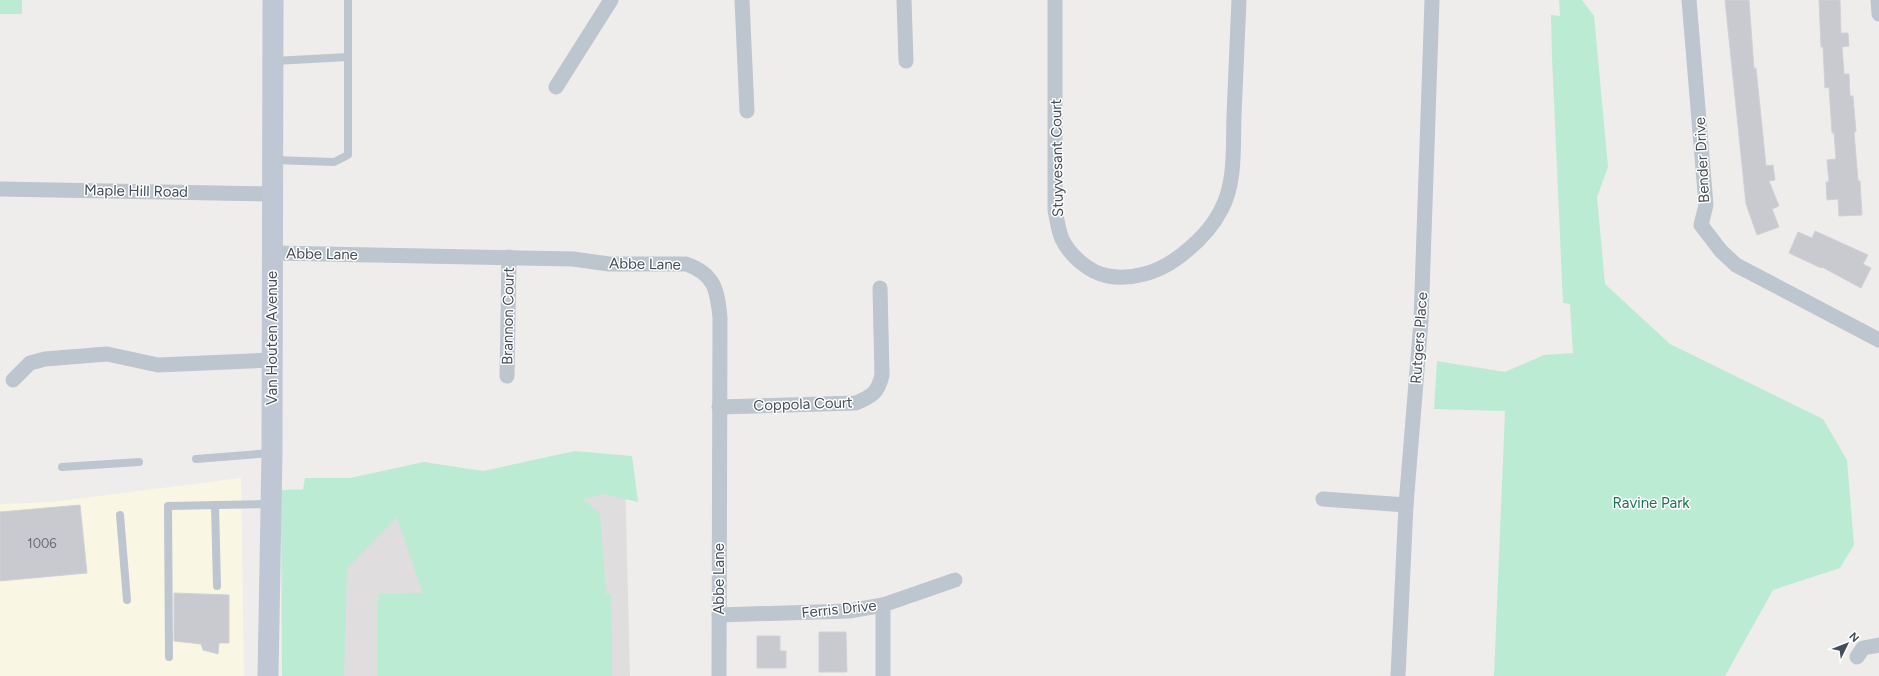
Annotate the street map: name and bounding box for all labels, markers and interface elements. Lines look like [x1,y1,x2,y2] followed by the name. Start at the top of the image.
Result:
[1047,99,1067,217] street label: Stuyvesant Court
[1691,117,1713,203] street label: Bender Drive
[84,181,188,201] street label: Maple Hill Road
[286,244,358,264] street label: Abbe Lane
[609,254,681,274] street label: Abbe Lane
[498,267,518,365] street label: Brannon Court
[263,271,281,405] street label: Van Houten Avenue
[1407,291,1431,385] street label: Rutgers Place
[753,393,853,415] street label: Coppola Court
[1612,494,1690,512] park label: Ravine Park
[27,536,57,551] house number: 1006
[710,543,728,615] street label: Abbe Lane
[801,596,877,622] street label: Ferris Drive
[1827,624,1867,664] north arrow
[1846,630,1862,645] text: N

